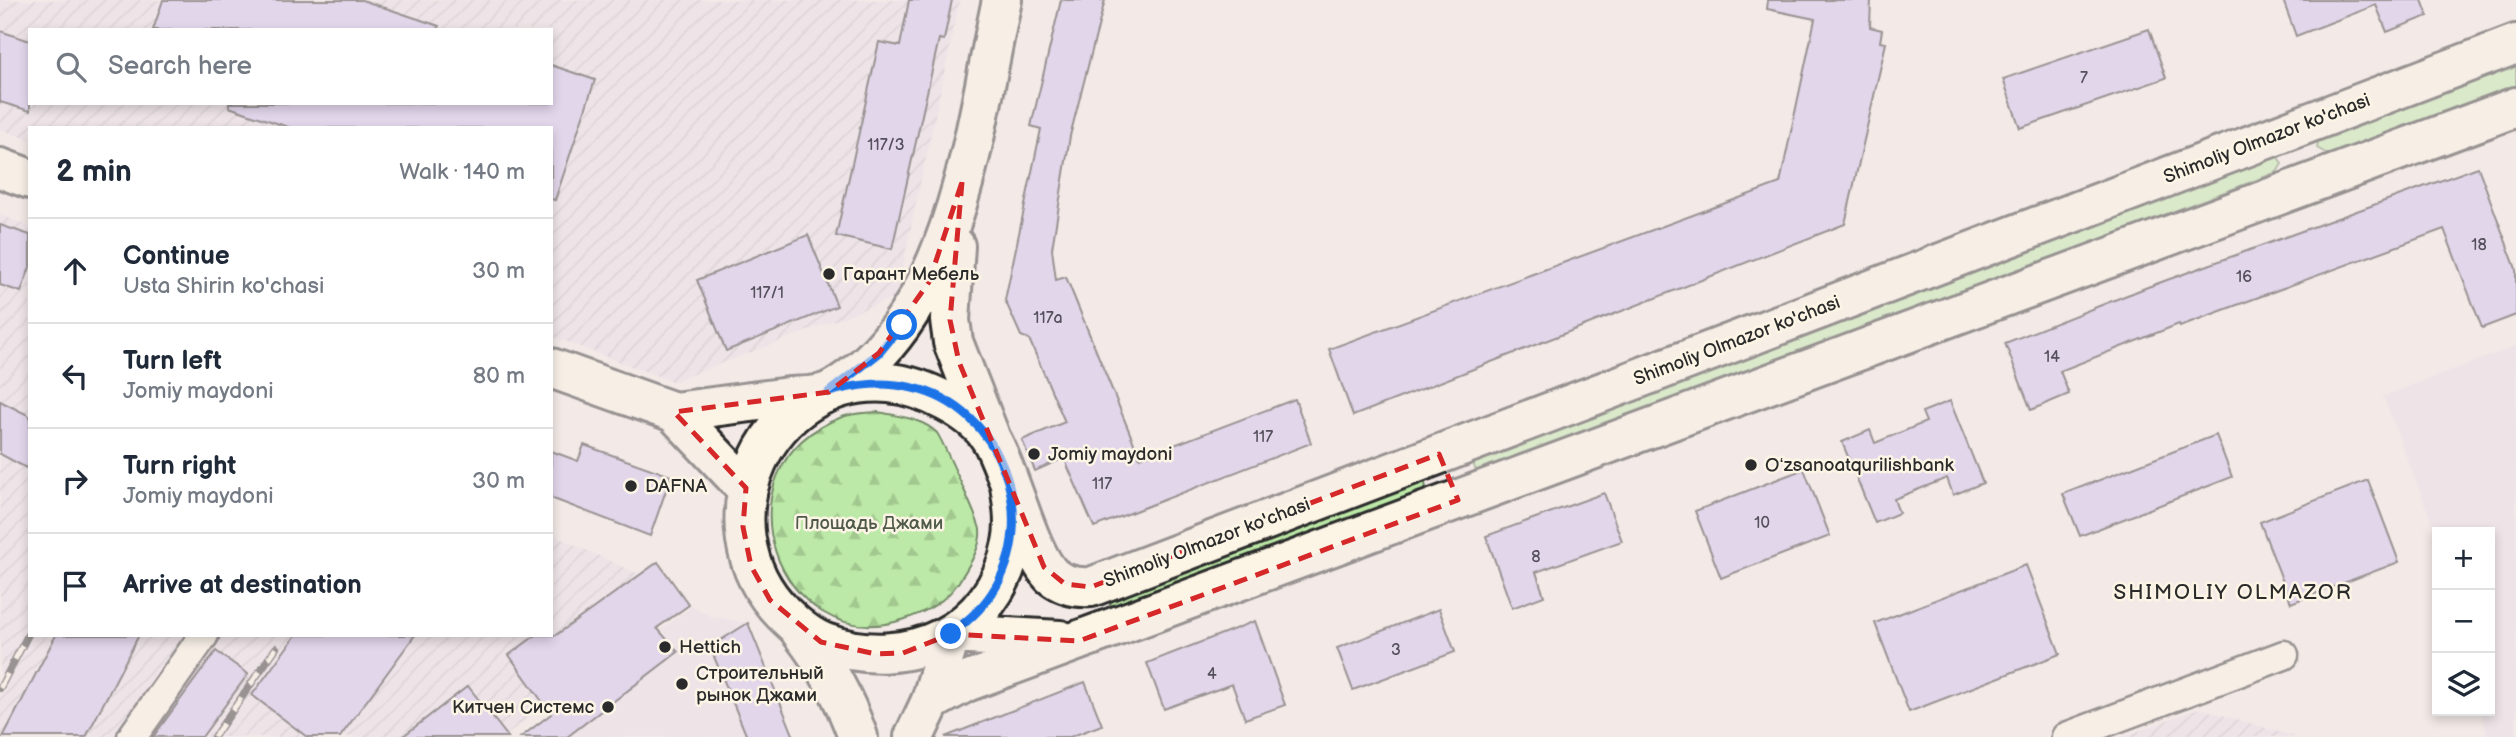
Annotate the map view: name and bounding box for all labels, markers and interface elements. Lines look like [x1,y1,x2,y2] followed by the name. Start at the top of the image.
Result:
[28,28,553,105] search box
[52,48,90,86] icon: search
[108,51,252,82] text: Search here
[2080,69,2088,88] house number: 7
[2160,89,2374,189] street label: Shimoliy Olmazor ko'chasi
[867,136,905,155] house number: 117/3
[56,154,132,190] text: 2 min
[399,158,525,186] text: Walk · 140 m
[2471,236,2487,255] house number: 18
[123,241,230,272] text: Continue
[56,252,94,290] icon: ahead
[472,257,525,285] text: 30 m
[843,263,980,286] place label: Гарант Мебель
[821,266,837,282] marker: Гарант Мебель
[2236,268,2252,287] house number: 16
[123,272,324,300] text: Usta Shirin ko'chasi
[750,284,784,303] house number: 117/1
[1630,291,1844,391] street label: Shimoliy Olmazor ko'chasi
[886,309,917,340] route start
[1033,309,1063,328] house number: 117a
[123,346,222,377] text: Turn left
[2044,348,2060,367] house number: 14
[56,357,94,395] icon: left
[473,362,525,390] text: 80 m
[123,377,274,405] text: Jomiy maydoni
[1253,428,1273,447] house number: 117
[1048,443,1172,466] place label: Jomiy maydoni
[1026,446,1042,462] marker: Jomiy maydoni
[123,451,236,482] text: Turn right
[1765,454,1954,477] place label: Oʻzsanoatqurilishbank
[1743,457,1759,473] marker: Oʻzsanoatqurilishbank
[56,462,94,500] icon: right
[472,467,525,495] text: 30 m
[645,475,708,498] place label: DAFNA
[1092,475,1112,494] house number: 117
[623,478,639,494] marker: DAFNA
[123,482,274,510] text: Jomiy maydoni
[1100,493,1314,593] street label: Shimoliy Olmazor ko'chasi
[795,512,943,535] park label: Площадь Джами
[1754,514,1770,533] house number: 10
[2432,527,2495,716] map controls
[2432,527,2495,590] button: +
[1531,548,1541,567] house number: 8
[56,567,94,605] icon: arrive
[123,570,362,601] text: Arrive at destination
[2113,580,2353,605] district label: SHIMOLIY OLMAZOR
[2432,590,2495,653] button: −
[935,618,966,649] route end
[679,636,741,659] place label: Hettich
[657,639,673,655] marker: Hettich
[1391,641,1401,660] house number: 3
[2432,653,2495,716] button: layers
[696,662,824,707] place label: Строительный рынок Джами
[1207,665,1217,684] house number: 4
[674,676,690,692] marker: Строительный рынок Джами
[452,696,595,719] place label: Китчен Системс
[600,699,616,715] marker: Китчен Системс

